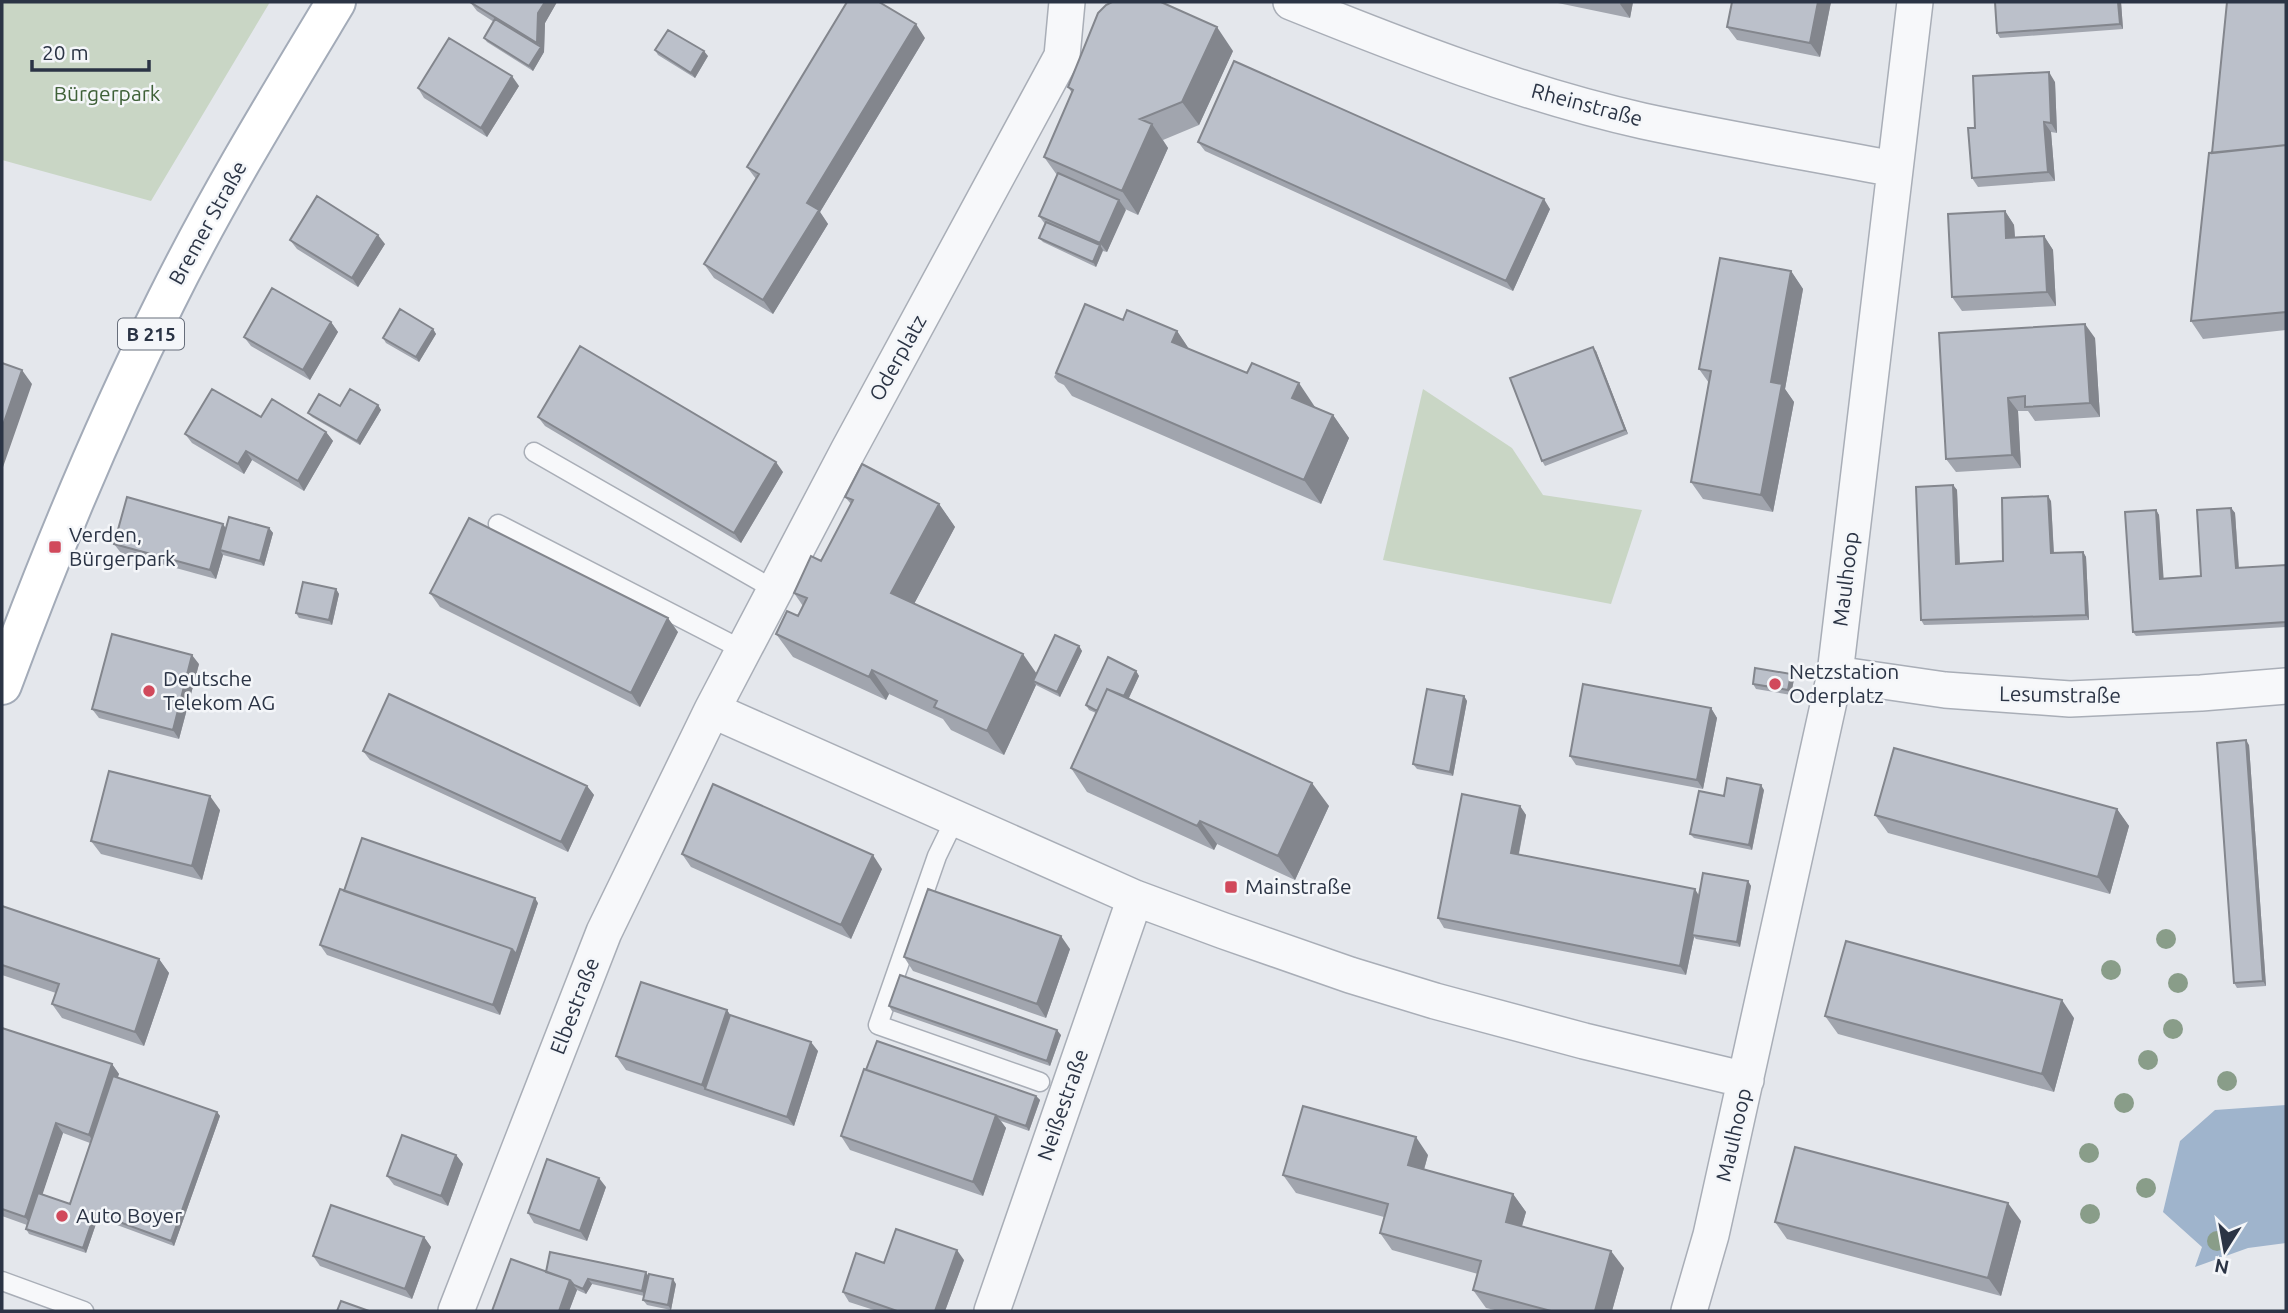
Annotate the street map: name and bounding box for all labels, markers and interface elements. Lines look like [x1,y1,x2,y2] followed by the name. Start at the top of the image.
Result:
[32,28,149,72] scale bar
[42,40,89,64] text: 20 m
[1529,78,1645,130] street label: Rheinstraße
[54,81,161,105] park label: Bürgerpark
[163,157,251,289] street label: Bremer Straße
[864,310,931,405] street label: Oderplatz
[118,318,184,350] road number: B 215
[69,522,176,570] place label: Verden, Bürgerpark
[1827,530,1863,628] street label: Maulhoop
[47,539,63,555] marker: Verden, Bürgerpark
[1789,659,1899,707] place label: Netzstation Oderplatz
[163,666,275,714] place label: Deutsche Telekom AG
[1767,676,1783,692] marker: Netzstation Oderplatz
[1999,681,2121,707] street label: Lesumstraße
[141,683,157,699] marker: Deutsche Telekom AG
[1245,874,1352,898] place label: Mainstraße
[1223,879,1239,895] marker: Mainstraße
[545,954,603,1057] street label: Elbestraße
[1032,1046,1092,1164] street label: Neißestraße
[1711,1086,1755,1184] street label: Maulhoop
[76,1203,182,1227] place label: Auto Boyer
[54,1208,70,1224] marker: Auto Boyer
[2190,1215,2260,1285] north arrow
[2213,1255,2231,1279] text: N

